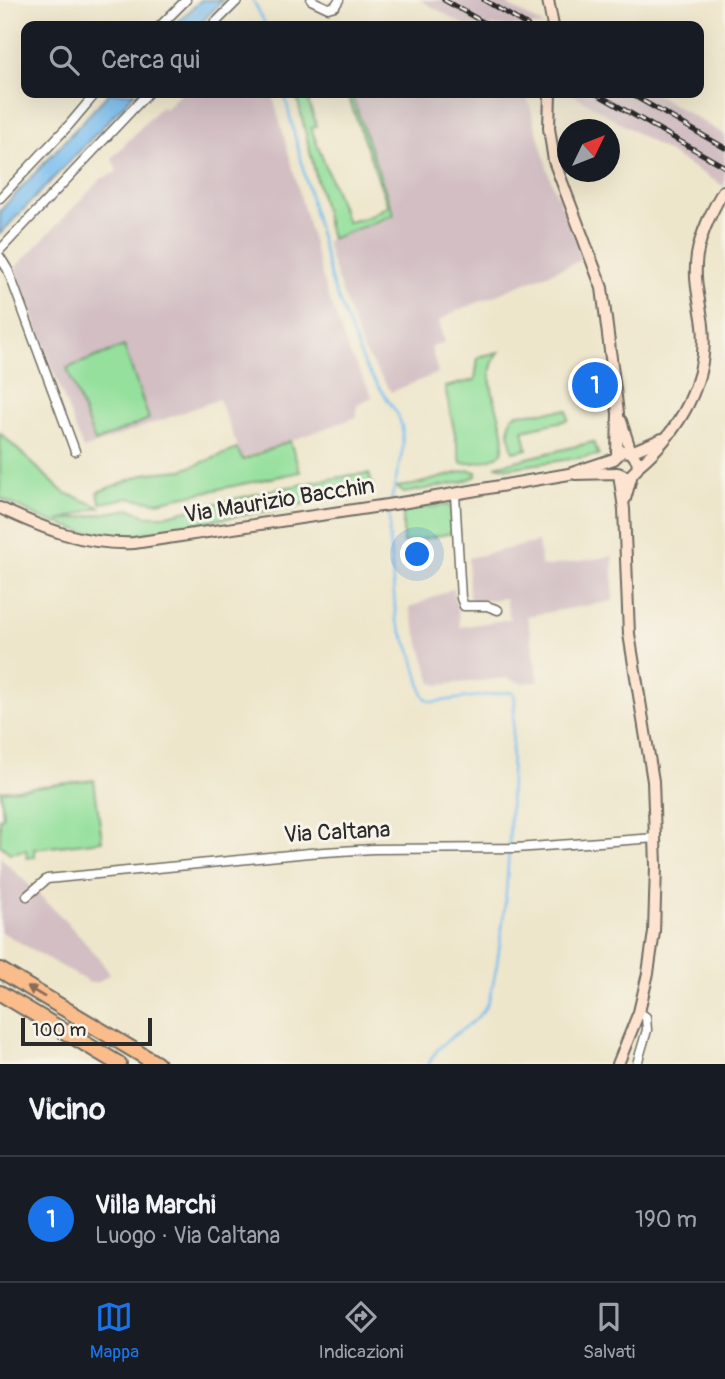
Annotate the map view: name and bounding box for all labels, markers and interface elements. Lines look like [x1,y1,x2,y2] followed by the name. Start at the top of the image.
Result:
[21,21,704,98] search box
[45,41,83,79] icon: search
[101,44,200,76] text: Cerca qui
[557,119,620,182] north arrow
[572,359,618,411] pin: 1
[182,471,376,529] street label: Via Maurizio Bacchin
[400,537,434,571] your location
[283,815,391,849] street label: Via Caltana
[26,985,45,998] one-way arrow
[21,1015,152,1047] scale bar
[32,1018,86,1042] text: 100 m
[28,1091,105,1128] text: Vicino
[95,1189,216,1221] text: Villa Marchi
[47,1205,56,1234] text: 1
[635,1205,697,1234] text: 190 m
[95,1221,280,1250] text: Luogo · Via Caltana
[90,1298,139,1364] tab: Mappa
[319,1298,403,1364] tab: Indicazioni
[583,1298,635,1364] tab: Salvati

